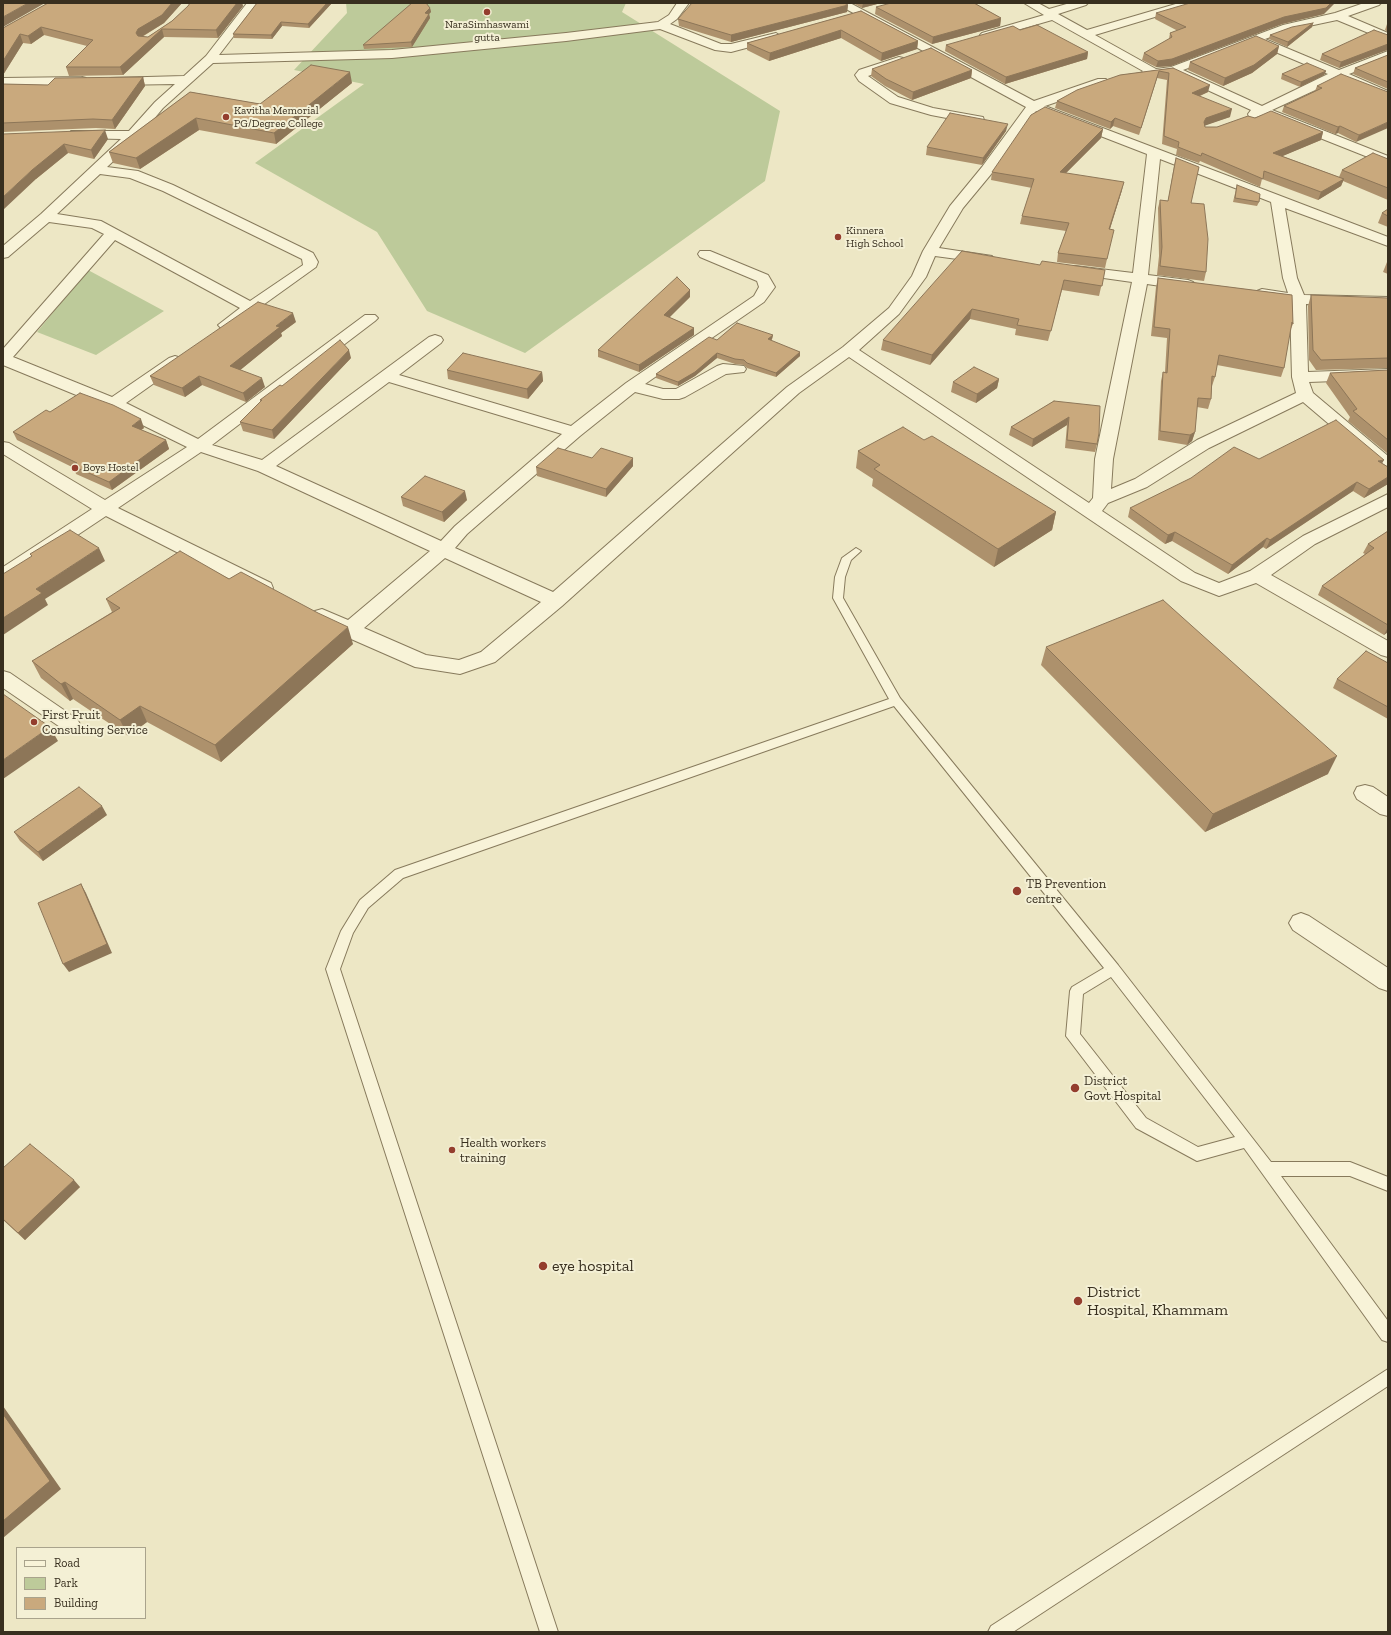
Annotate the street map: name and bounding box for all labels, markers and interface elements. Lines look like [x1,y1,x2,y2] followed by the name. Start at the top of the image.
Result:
[482,7,492,17] marker: NaraSimhaswami gutta
[445,18,529,44] place label: NaraSimhaswami gutta
[234,104,323,130] place label: Kavitha Memorial PG/Degree College
[221,112,231,122] marker: Kavitha Memorial PG/Degree College
[846,224,903,250] place label: Kinnera High School
[833,232,843,242] marker: Kinnera High School
[83,461,139,475] place label: Boys Hostel
[70,463,80,473] marker: Boys Hostel
[42,707,148,738] place label: First Fruit Consulting Service
[29,717,39,727] marker: First Fruit Consulting Service
[1026,876,1106,907] place label: TB Prevention centre
[1011,885,1023,897] marker: TB Prevention centre
[1084,1073,1161,1104] place label: District Govt Hospital
[1069,1082,1081,1094] marker: District Govt Hospital
[460,1135,546,1166] place label: Health workers training
[447,1145,457,1155] marker: Health workers training
[552,1256,634,1276] place label: eye hospital
[537,1260,549,1272] marker: eye hospital
[1087,1282,1228,1320] place label: District Hospital, Khammam
[1072,1295,1084,1307] marker: District Hospital, Khammam
[16,1547,146,1619] legend
[54,1556,80,1570] text: Road
[54,1576,78,1590] text: Park
[54,1596,98,1610] text: Building

